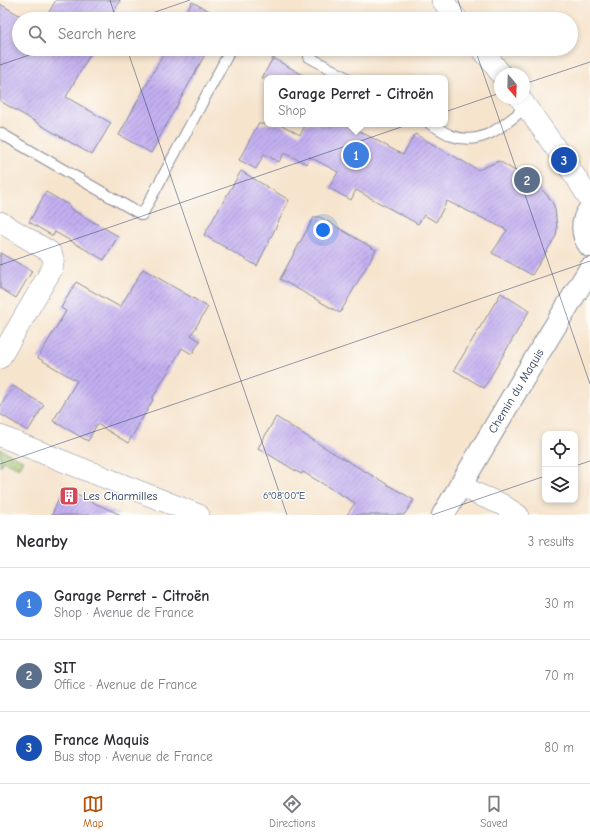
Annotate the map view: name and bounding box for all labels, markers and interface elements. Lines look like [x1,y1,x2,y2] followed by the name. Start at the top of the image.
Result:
[12,12,578,56] search box
[26,23,48,45] icon: search
[58,25,136,43] text: Search here
[494,68,530,104] north arrow
[264,75,448,127] popup
[278,85,434,103] text: Garage Perret - Citroën
[278,103,306,118] text: Shop
[343,140,369,170] pin: 1
[551,145,577,175] pin: 3
[514,165,540,195] pin: 2
[313,220,333,240] your location
[485,346,547,436] street label: Chemin du Maquis
[542,431,578,503] map controls
[542,431,578,467] button: locate
[542,467,578,503] button: layers
[58,485,80,507] building icon: Les Charmilles
[83,489,157,503] place label: Les Charmilles
[263,490,305,502] text: 6°08'00"E
[16,532,67,551] text: Nearby
[528,534,574,549] text: 3 results
[54,587,209,605] text: Garage Perret - Citroën
[26,596,32,611] text: 1
[544,596,574,611] text: 30 m
[54,605,194,620] text: Shop · Avenue de France
[54,659,76,677] text: SIT
[26,668,32,683] text: 2
[545,668,574,683] text: 70 m
[54,677,197,692] text: Office · Avenue de France
[54,731,149,749] text: France Maquis
[26,740,32,755] text: 3
[544,740,574,755] text: 80 m
[54,749,213,764] text: Bus stop · Avenue de France
[82,793,104,830] tab: Map
[269,793,316,830] tab: Directions
[480,793,508,830] tab: Saved

